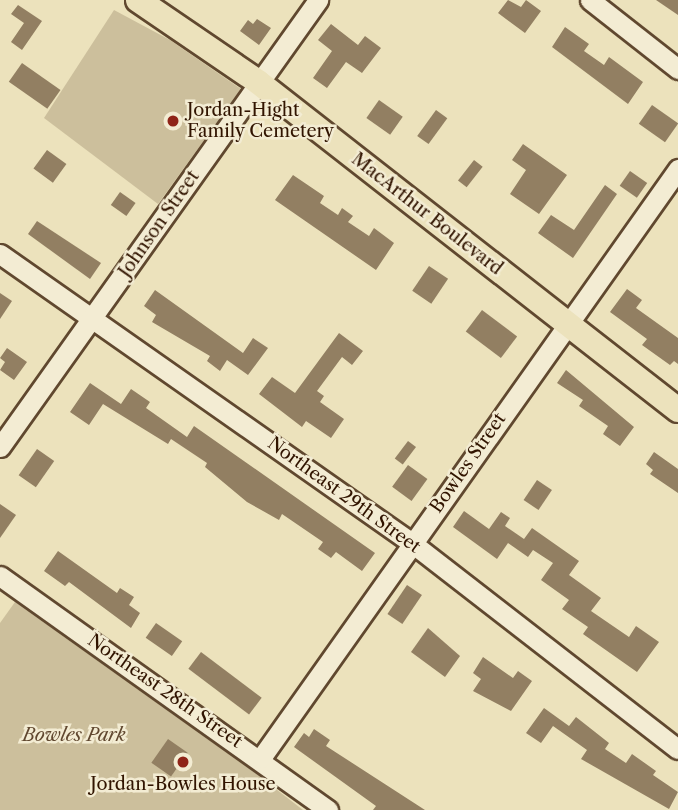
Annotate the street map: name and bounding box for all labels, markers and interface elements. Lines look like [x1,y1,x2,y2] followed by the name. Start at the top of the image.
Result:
[187,100,335,142] place label: Jordan-Hight Family Cemetery
[165,113,181,129] marker: Jordan-Hight Family Cemetery
[347,148,507,280] street label: MacArthur Boulevard
[114,166,204,282] street label: Johnson Street
[426,409,510,517] street label: Bowles Street
[263,432,425,558] street label: Northeast 29th Street
[84,630,246,752] street label: Northeast 28th Street
[22,724,126,746] park label: Bowles Park
[175,754,191,770] marker: Jordan-Bowles House
[90,773,276,795] place label: Jordan-Bowles House

